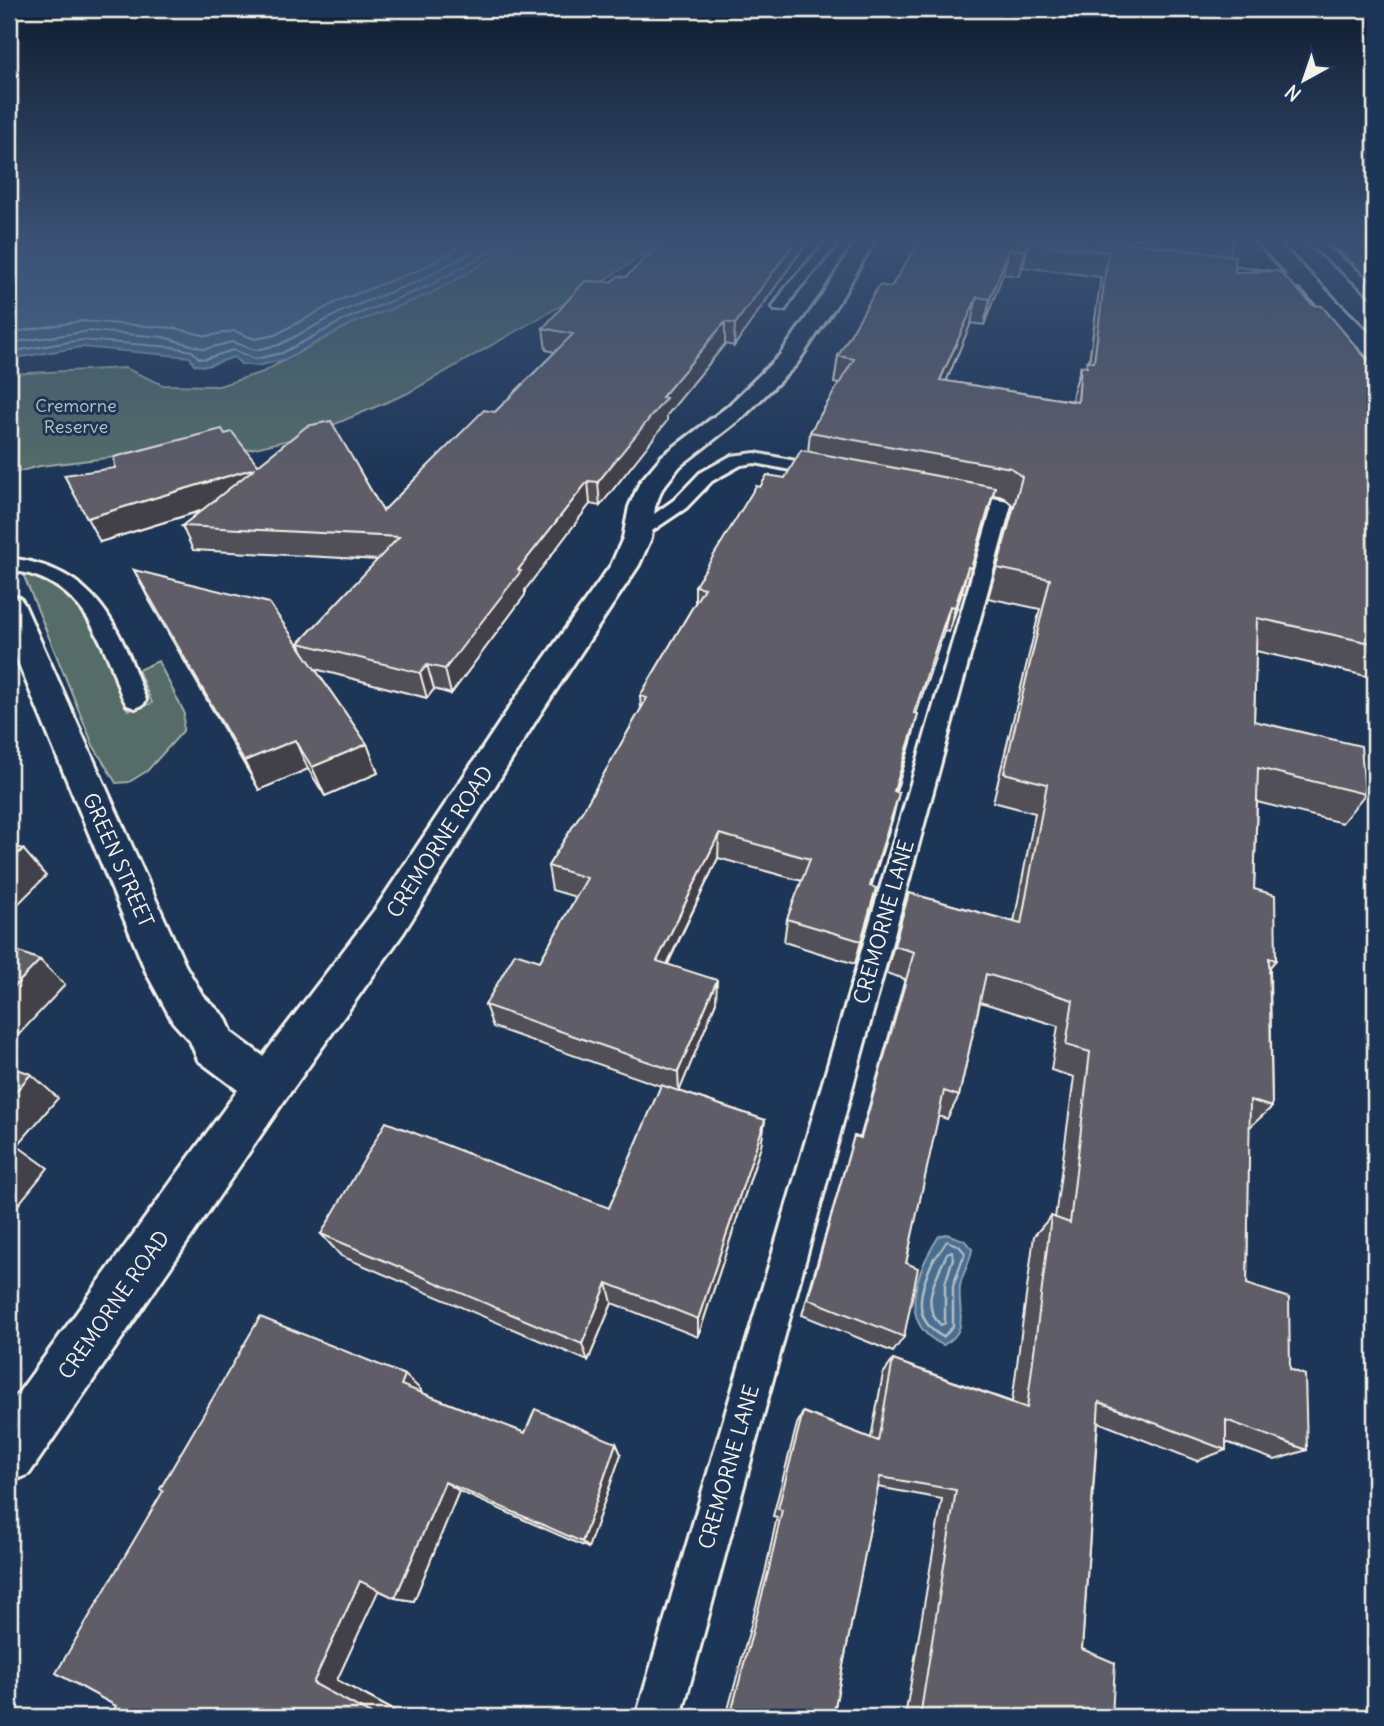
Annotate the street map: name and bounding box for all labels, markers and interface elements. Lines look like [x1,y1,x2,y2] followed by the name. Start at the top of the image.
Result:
[1268,46,1338,116] north arrow
[1280,80,1306,106] text: N
[35,394,117,438] park label: Cremorne Reserve
[380,761,499,923] street label: CREMORNE ROAD
[77,788,160,931] street label: GREEN STREET
[847,837,920,1007] street label: CREMORNE LANE
[52,1225,175,1385] street label: CREMORNE ROAD
[692,1382,765,1552] street label: CREMORNE LANE

